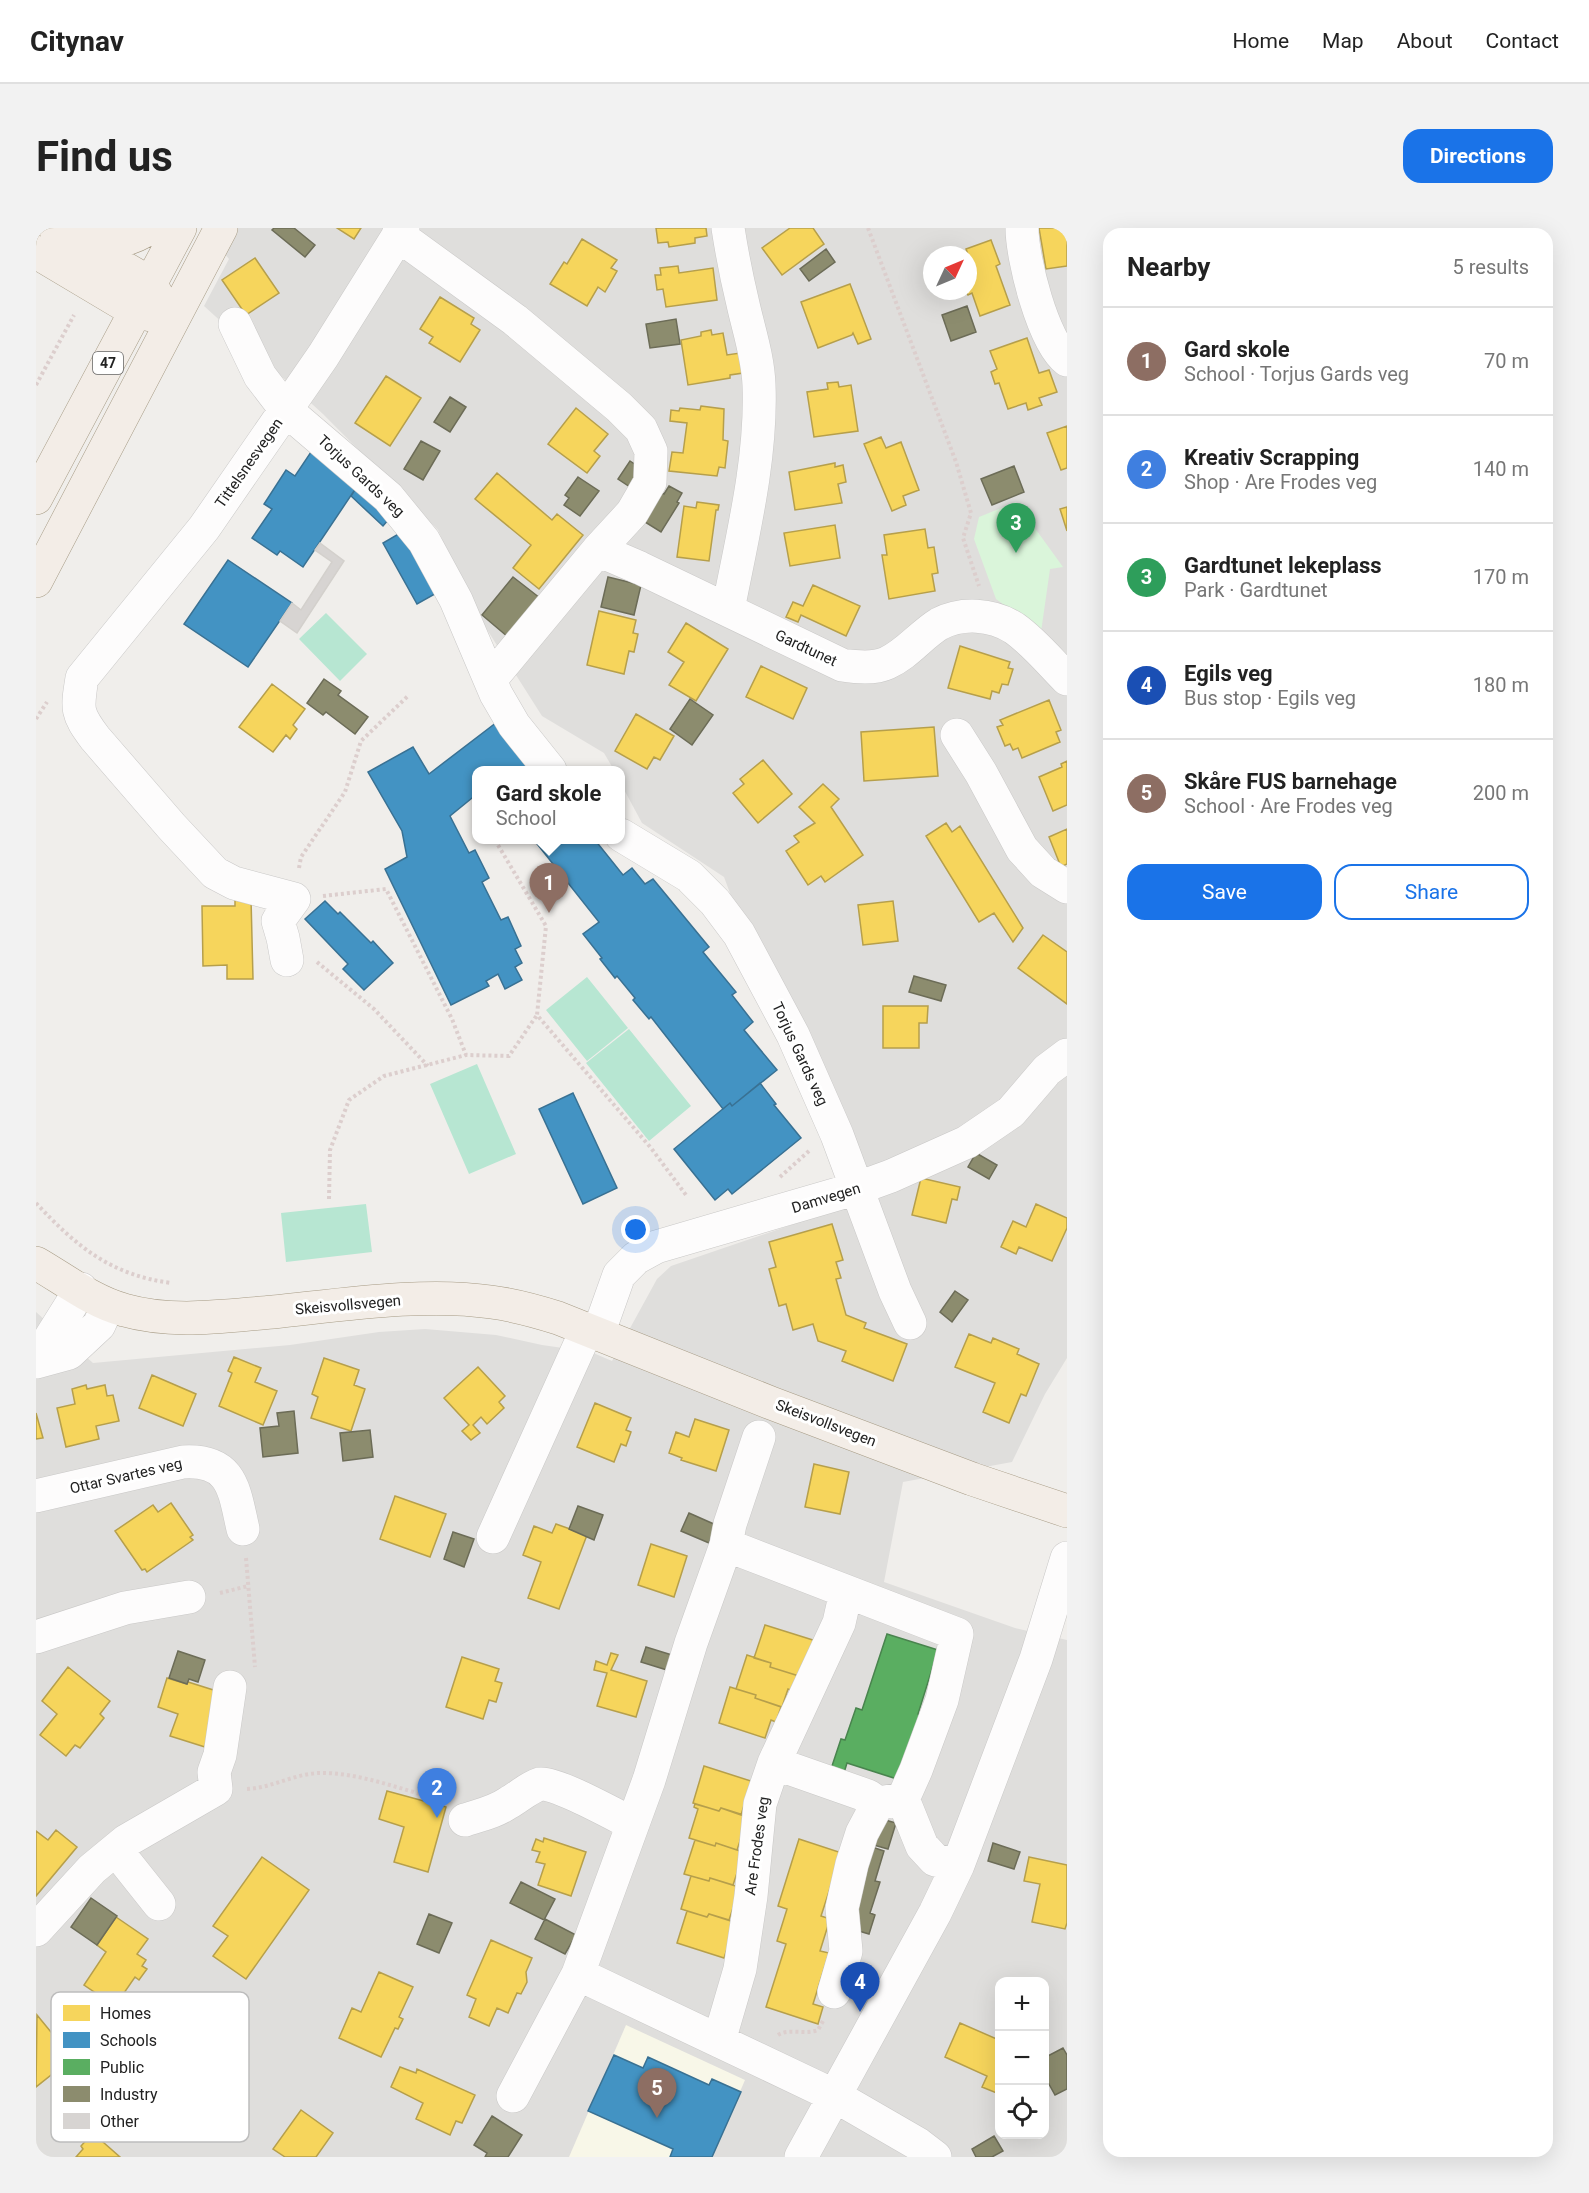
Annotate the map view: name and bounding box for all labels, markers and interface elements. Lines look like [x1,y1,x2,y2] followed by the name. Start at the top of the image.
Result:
[30,25,124,58] text: Citynav
[1233,29,1289,53] text: Home
[1322,29,1364,53] text: Map
[1397,29,1453,53] text: About
[1486,29,1559,53] text: Contact
[1403,129,1553,183] button: Directions
[36,132,173,181] text: Find us
[923,246,977,300] north arrow
[1127,252,1210,282] text: Nearby
[1453,255,1529,279] text: 5 results
[1184,337,1290,362] text: Gard skole
[1141,349,1152,373] text: 1
[1484,349,1529,373] text: 70 m
[93,352,123,374] road number: 47
[1184,362,1409,386] text: School · Torjus Gards veg
[211,415,287,511] street label: Tittelsnesvegen
[314,431,408,521] street label: Torjus Gards veg
[1184,445,1359,470] text: Kreativ Scrapping
[1141,457,1152,481] text: 2
[1473,457,1529,481] text: 140 m
[1184,470,1377,494] text: Shop · Are Frodes veg
[996,504,1036,553] pin: 3
[1184,553,1382,578] text: Gardtunet lekeplass
[1141,565,1152,589] text: 3
[1473,565,1529,589] text: 170 m
[1184,578,1328,602] text: Park · Gardtunet
[772,626,840,670] street label: Gardtunet
[1184,661,1273,686] text: Egils veg
[1141,673,1152,697] text: 4
[1473,673,1529,697] text: 180 m
[1184,686,1356,710] text: Bus stop · Egils veg
[472,766,625,844] popup
[1184,769,1397,794] text: Skåre FUS barnehage
[496,781,601,806] text: Gard skole
[1141,781,1152,805] text: 5
[1473,781,1529,805] text: 200 m
[1184,794,1393,818] text: School · Are Frodes veg
[496,806,557,830] text: School
[530,864,568,913] pin: 1
[1127,864,1322,920] button: Save
[1334,864,1529,920] button: Share
[768,999,832,1109] street label: Torjus Gards veg
[789,1179,863,1217] street label: Damvegen
[621,1215,650,1244] your location
[294,1291,402,1319] street label: Skeisvollsvegen
[773,1396,879,1450] street label: Skeisvollsvegen
[68,1454,184,1498] street label: Ottar Svartes veg
[418,1768,456,1818] pin: 2
[741,1796,773,1896] street label: Are Frodes veg
[840,1962,880,2012] pin: 4
[995,1977,1049,2139] map controls
[995,1977,1049,2031] button: +
[51,1992,249,2142] legend
[100,2004,151,2023] text: Homes
[100,2031,157,2050] text: Schools
[995,2031,1049,2085] button: −
[100,2058,144,2077] text: Public
[638,2068,676,2118] pin: 5
[100,2085,158,2104] text: Industry
[995,2085,1049,2139] button: locate
[100,2112,140,2131] text: Other

